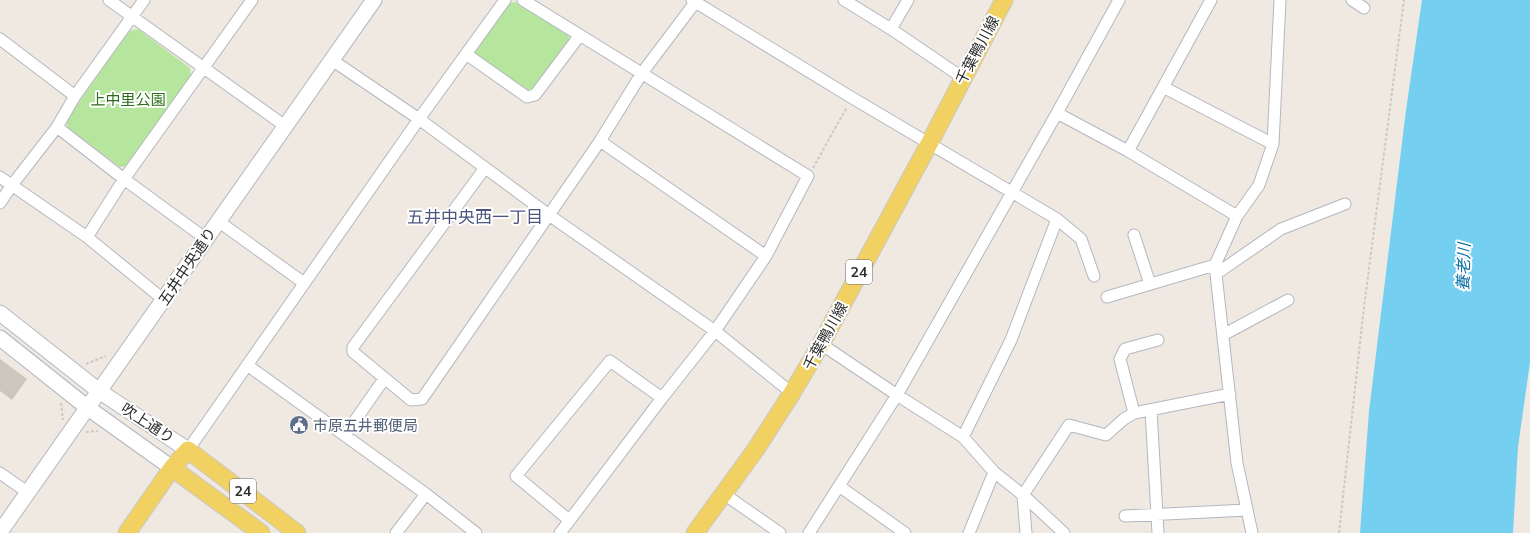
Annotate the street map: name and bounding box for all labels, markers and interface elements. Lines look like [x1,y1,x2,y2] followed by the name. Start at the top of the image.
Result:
[951,12,1003,88] street label: 千葉鴨川線
[90,90,166,109] park label: 上中里公園
[407,206,543,227] district label: 五井中央西一丁目
[154,223,220,309] street label: 五井中央通り
[1452,241,1474,291] water label: 養老川
[846,260,872,284] road number: 24
[799,299,851,373] street label: 千葉鴨川線
[118,399,178,447] street label: 吹上通り
[288,414,310,436] public building icon: 市原五井郵便局
[313,416,418,435] place label: 市原五井郵便局
[230,479,256,503] road number: 24

